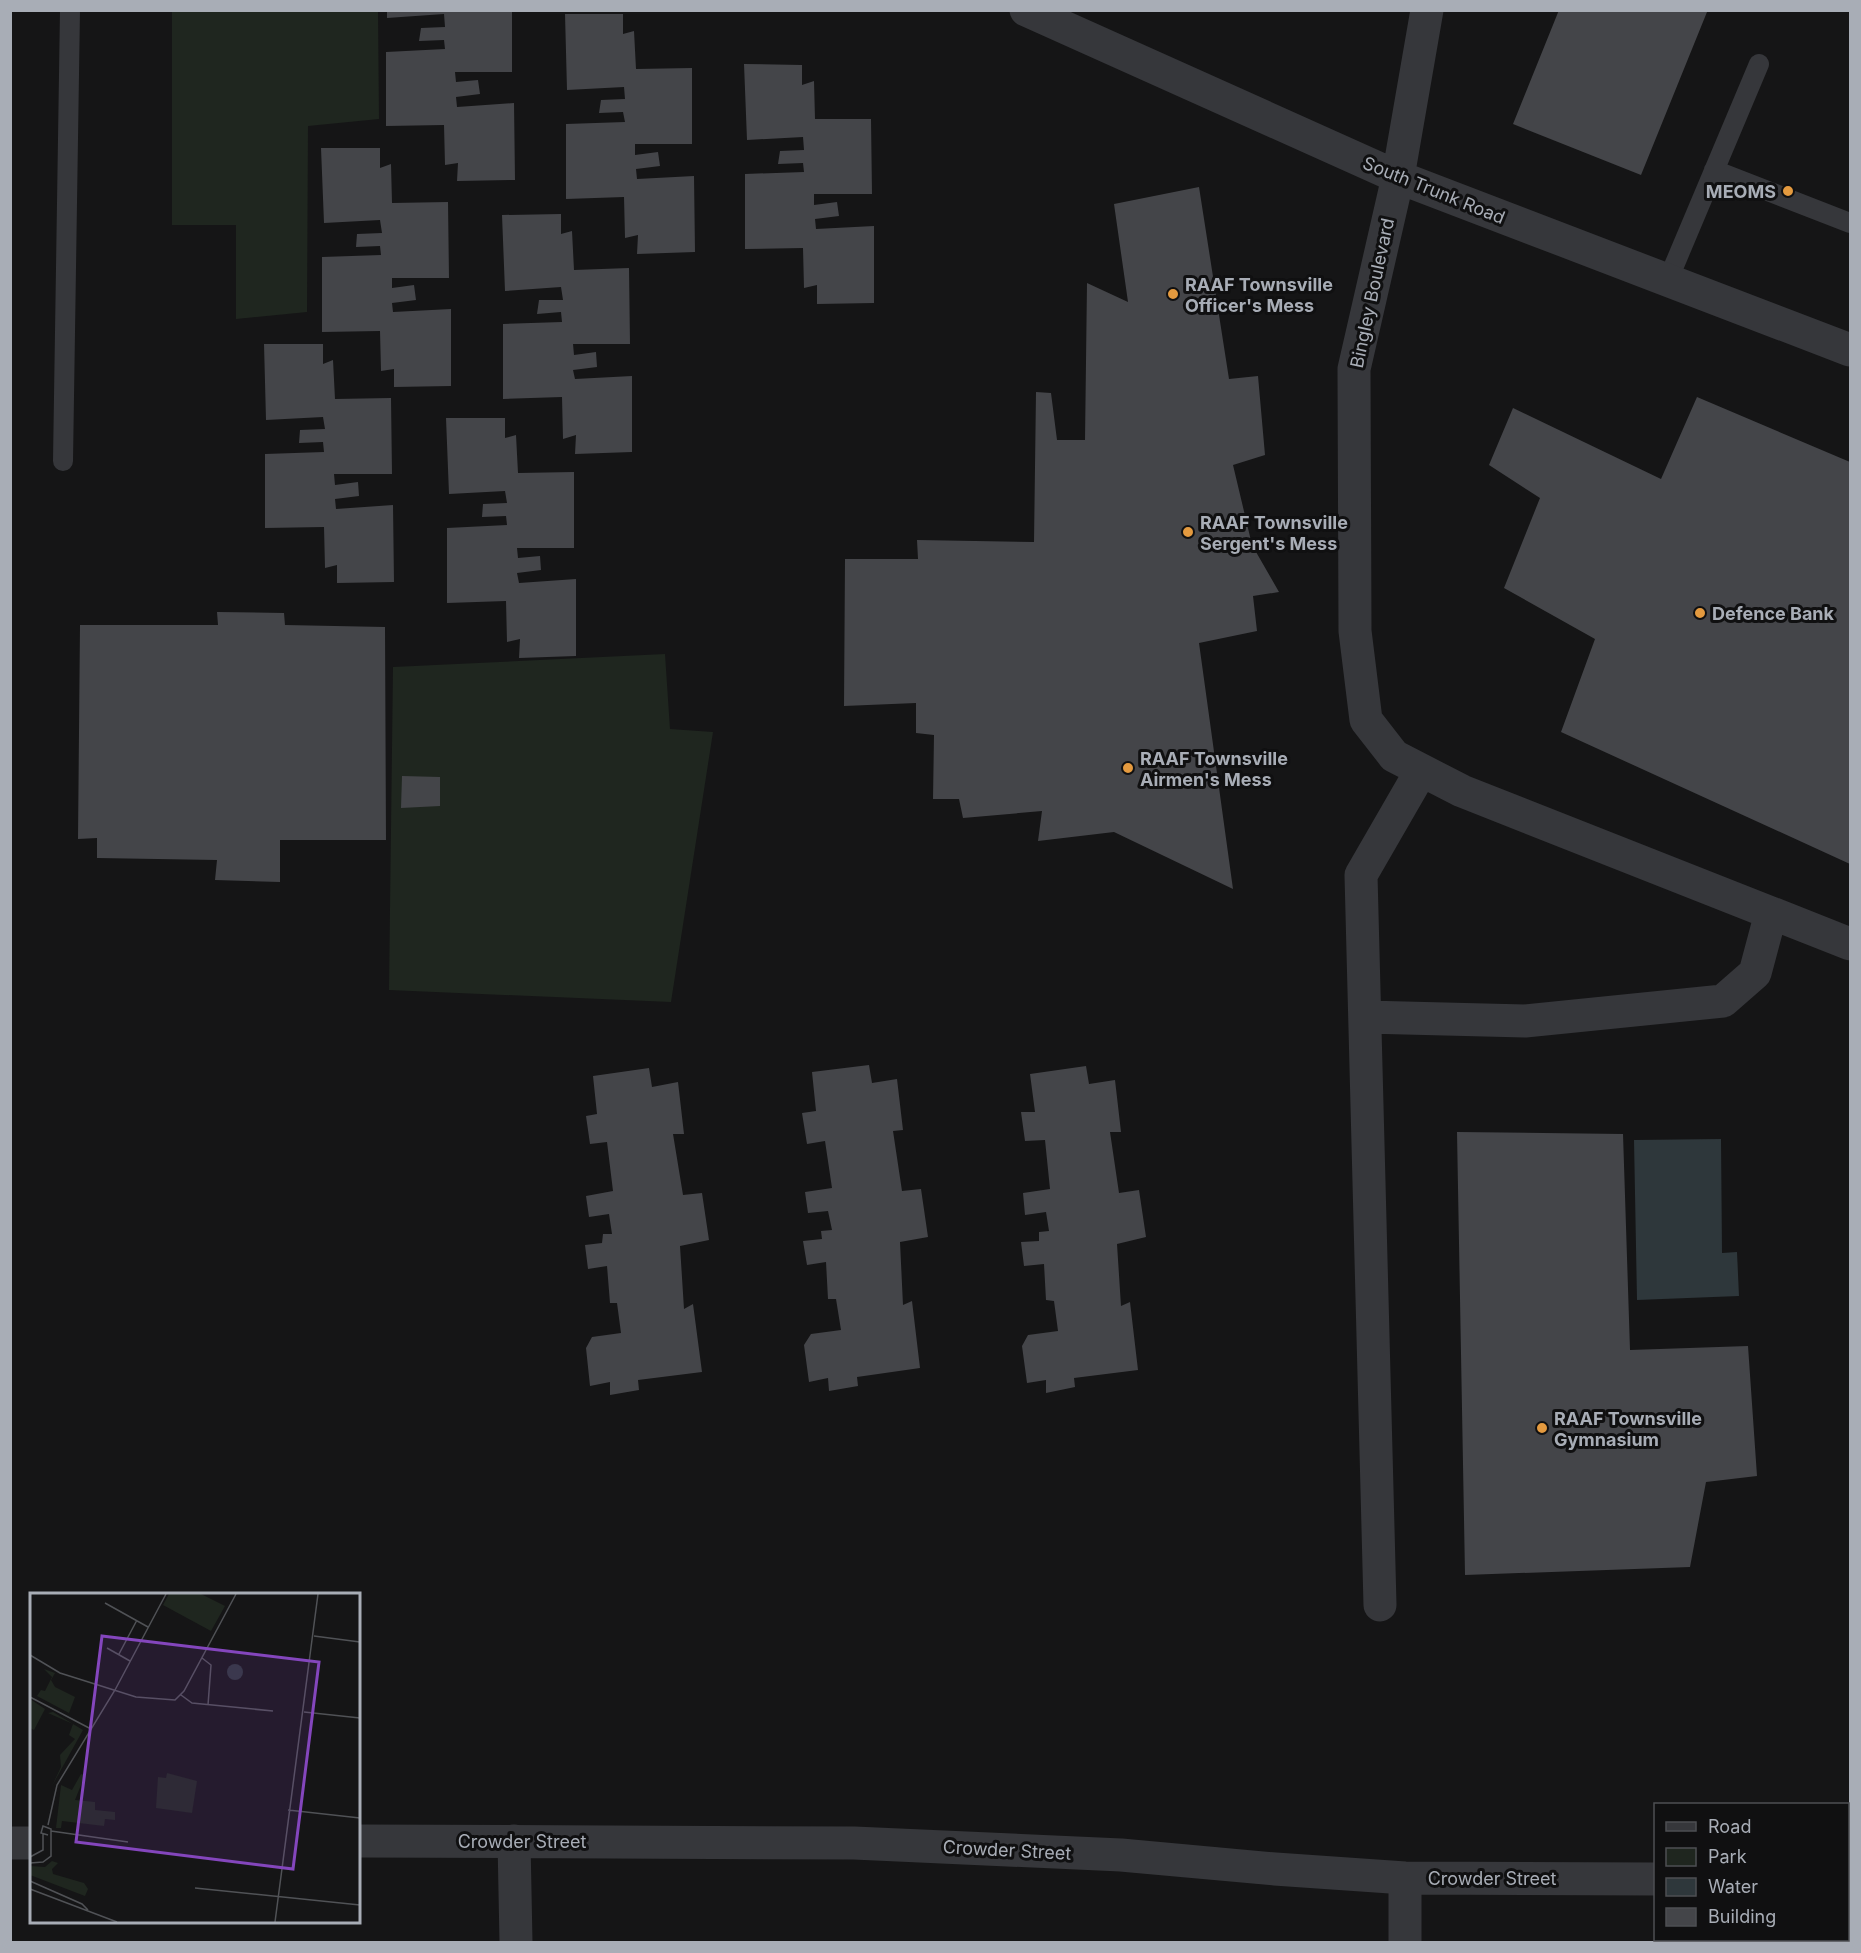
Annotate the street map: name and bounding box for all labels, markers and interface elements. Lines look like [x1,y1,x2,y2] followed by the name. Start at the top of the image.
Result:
[1360,152,1508,228] street label: South Trunk Road
[1706,181,1776,202] place label: MEOMS
[1781,184,1795,198] marker: MEOMS
[1346,216,1398,370] street label: Bingley Boulevard
[1185,274,1333,316] place label: RAAF Townsville Officer's Mess
[1166,287,1180,301] marker: RAAF Townsville Officer's Mess
[1200,512,1348,554] place label: RAAF Townsville Sergent's Mess
[1181,525,1195,539] marker: RAAF Townsville Sergent's Mess
[1712,603,1835,624] place label: Defence Bank
[1693,606,1707,620] marker: Defence Bank
[1140,748,1288,790] place label: RAAF Townsville Airmen's Mess
[1121,761,1135,775] marker: RAAF Townsville Airmen's Mess
[1554,1408,1702,1450] place label: RAAF Townsville Gymnasium
[1535,1421,1549,1435] marker: RAAF Townsville Gymnasium
[30,1593,360,1923] inset map
[1654,1803,1849,1941] legend
[1708,1816,1751,1837] text: Road
[458,1831,586,1852] street label: Crowder Street
[942,1836,1072,1864] street label: Crowder Street
[1708,1846,1747,1867] text: Park
[1428,1868,1556,1889] street label: Crowder Street
[1708,1876,1758,1897] text: Water
[1708,1906,1776,1927] text: Building

